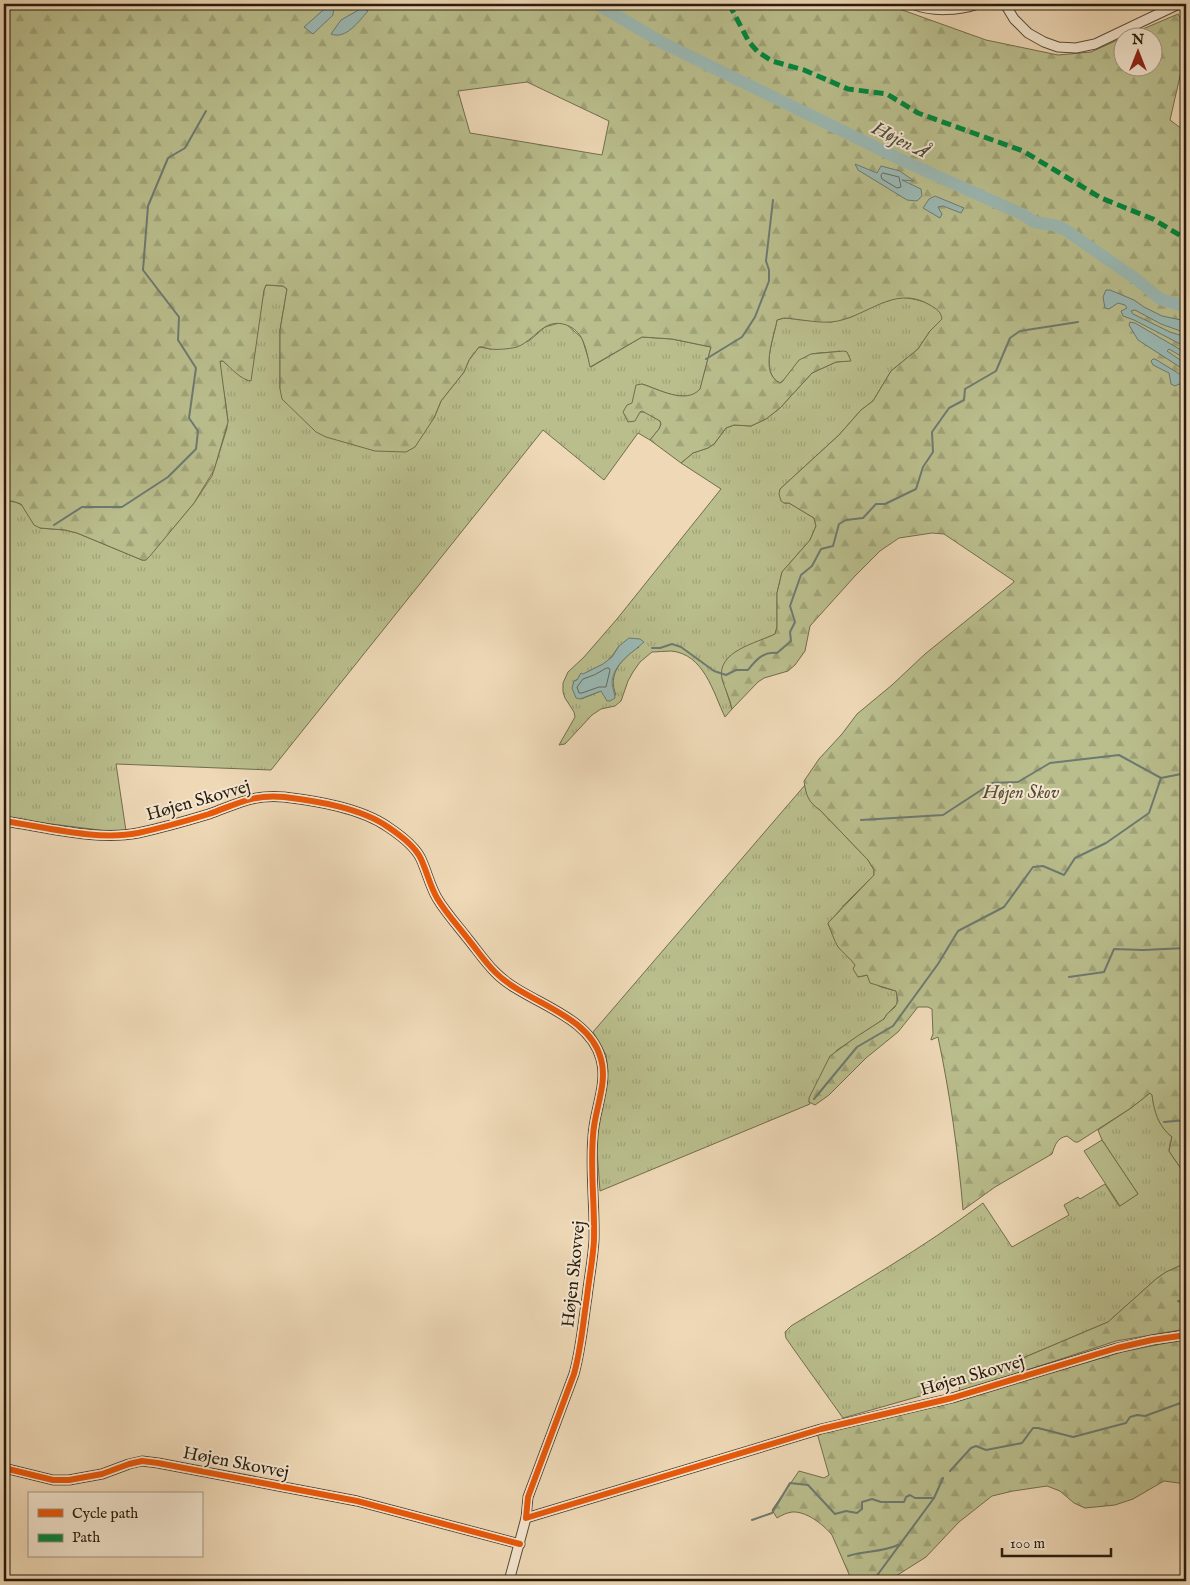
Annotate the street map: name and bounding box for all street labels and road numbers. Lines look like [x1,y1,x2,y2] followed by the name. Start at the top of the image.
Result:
[144,776,253,827] street label: Højen Skovvej
[557,1219,592,1329] street label: Højen Skovvej
[918,1351,1027,1402] street label: Højen Skovvej
[181,1442,291,1485] street label: Højen Skovvej

